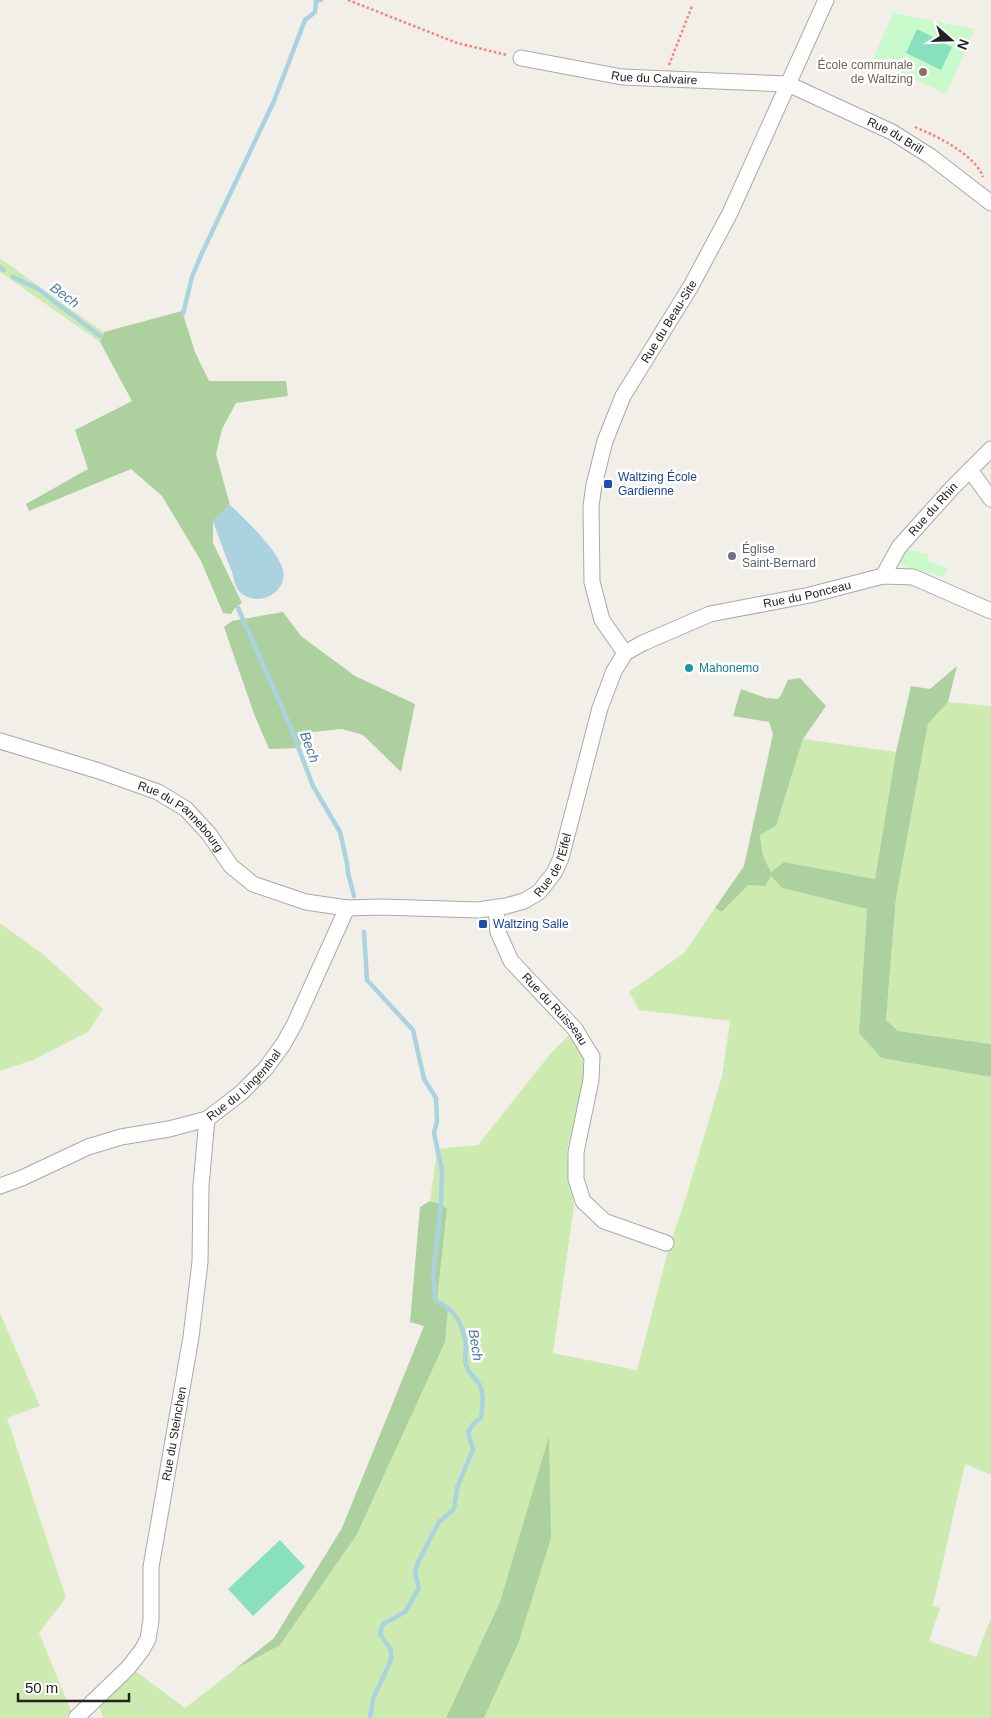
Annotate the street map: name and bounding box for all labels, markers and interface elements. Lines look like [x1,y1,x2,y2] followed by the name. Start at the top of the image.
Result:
[926,15,976,65] north arrow
[954,37,972,52] text: N
[818,57,913,86] place label: École communale de Waltzing
[917,66,929,78] marker: École communale de Waltzing
[610,68,698,87] street label: Rue du Calvaire
[865,115,926,157] street label: Rue du Brill
[638,278,700,366] street label: Rue du Beau-Site
[47,279,83,311] water label: Bech
[618,469,697,498] place label: Waltzing École Gardienne
[602,478,614,490] marker: Waltzing École Gardienne
[905,480,960,539] street label: Rue du Rhin
[742,541,816,570] place label: Église Saint-Bernard
[726,550,738,562] marker: Église Saint-Bernard
[762,578,852,611] street label: Rue du Ponceau
[699,661,759,675] place label: Mahonemo
[683,662,695,674] marker: Mahonemo
[297,729,323,765] water label: Bech
[136,778,226,854] street label: Rue du Pannebourg
[531,832,574,900] street label: Rue de l'Eifel
[493,917,569,931] place label: Waltzing Salle
[477,918,489,930] marker: Waltzing Salle
[519,970,590,1048] street label: Rue du Ruisseau
[204,1047,284,1124] street label: Rue du Lingenthal
[466,1328,486,1362] water label: Bech
[159,1385,189,1482] street label: Rue du Steinchen
[18,1670,129,1702] scale bar
[25,1679,58,1696] text: 50 m

